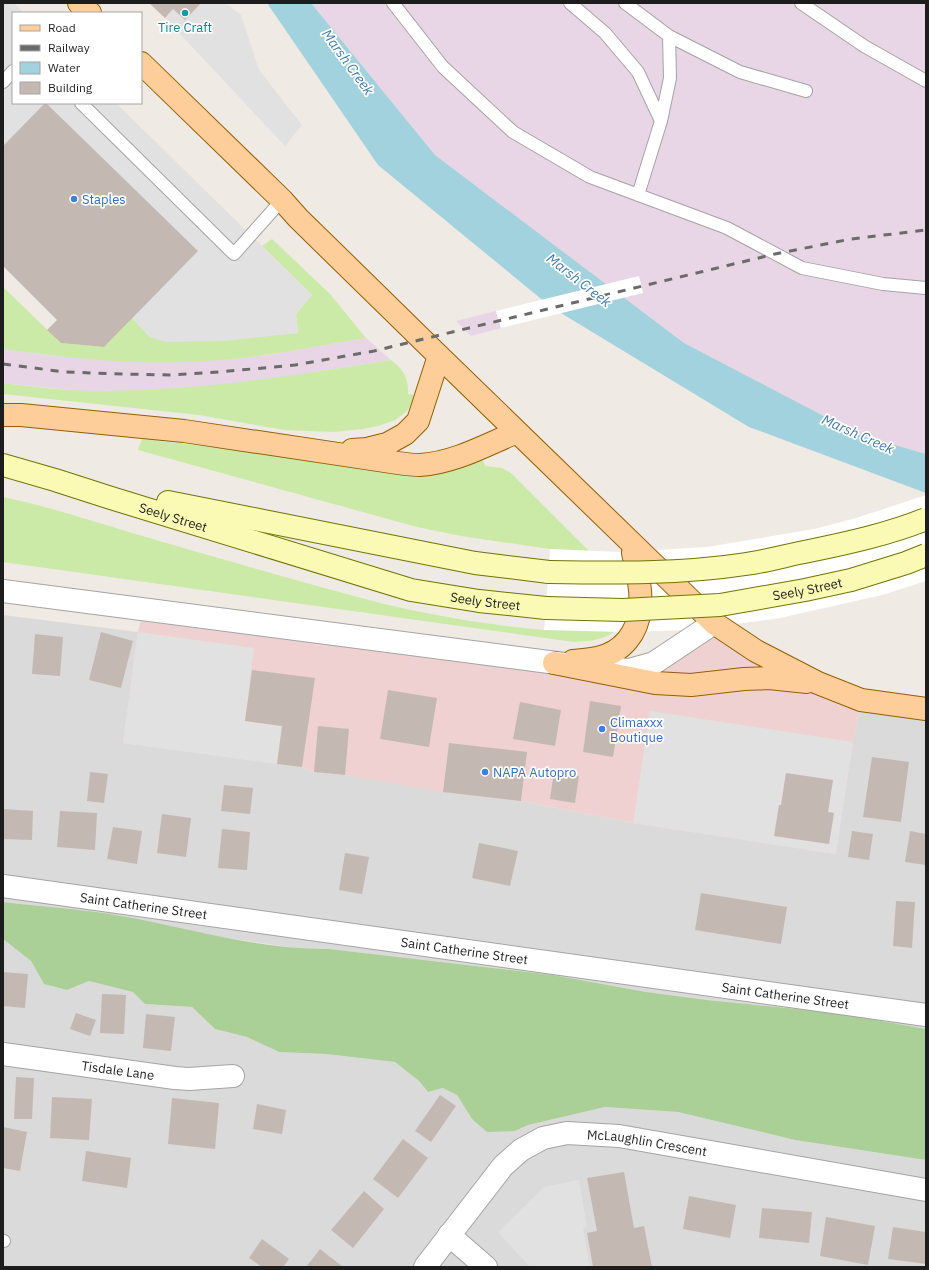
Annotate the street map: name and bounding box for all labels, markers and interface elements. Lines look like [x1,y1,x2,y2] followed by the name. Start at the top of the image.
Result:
[180,8,190,18] marker: Tire Craft
[12,12,142,104] legend
[158,19,212,36] place label: Tire Craft
[48,20,76,35] text: Road
[318,26,378,99] water label: Marsh Creek
[48,40,90,55] text: Railway
[48,60,81,75] text: Water
[48,80,93,95] text: Building
[82,191,126,208] place label: Staples
[69,194,79,204] marker: Staples
[543,249,615,311] water label: Marsh Creek
[819,410,898,458] water label: Marsh Creek
[137,499,209,536] street label: Seely Street
[771,574,844,605] street label: Seely Street
[449,588,521,614] street label: Seely Street
[610,714,663,746] place label: Climaxxx Boutique
[597,724,607,734] marker: Climaxxx Boutique
[493,764,576,781] place label: NAPA Autopro
[480,767,490,777] marker: NAPA Autopro
[79,889,208,923] street label: Saint Catherine Street
[400,934,529,968] street label: Saint Catherine Street
[721,979,850,1013] street label: Saint Catherine Street
[80,1057,155,1084] street label: Tisdale Lane
[587,1126,708,1160] street label: McLaughlin Crescent

